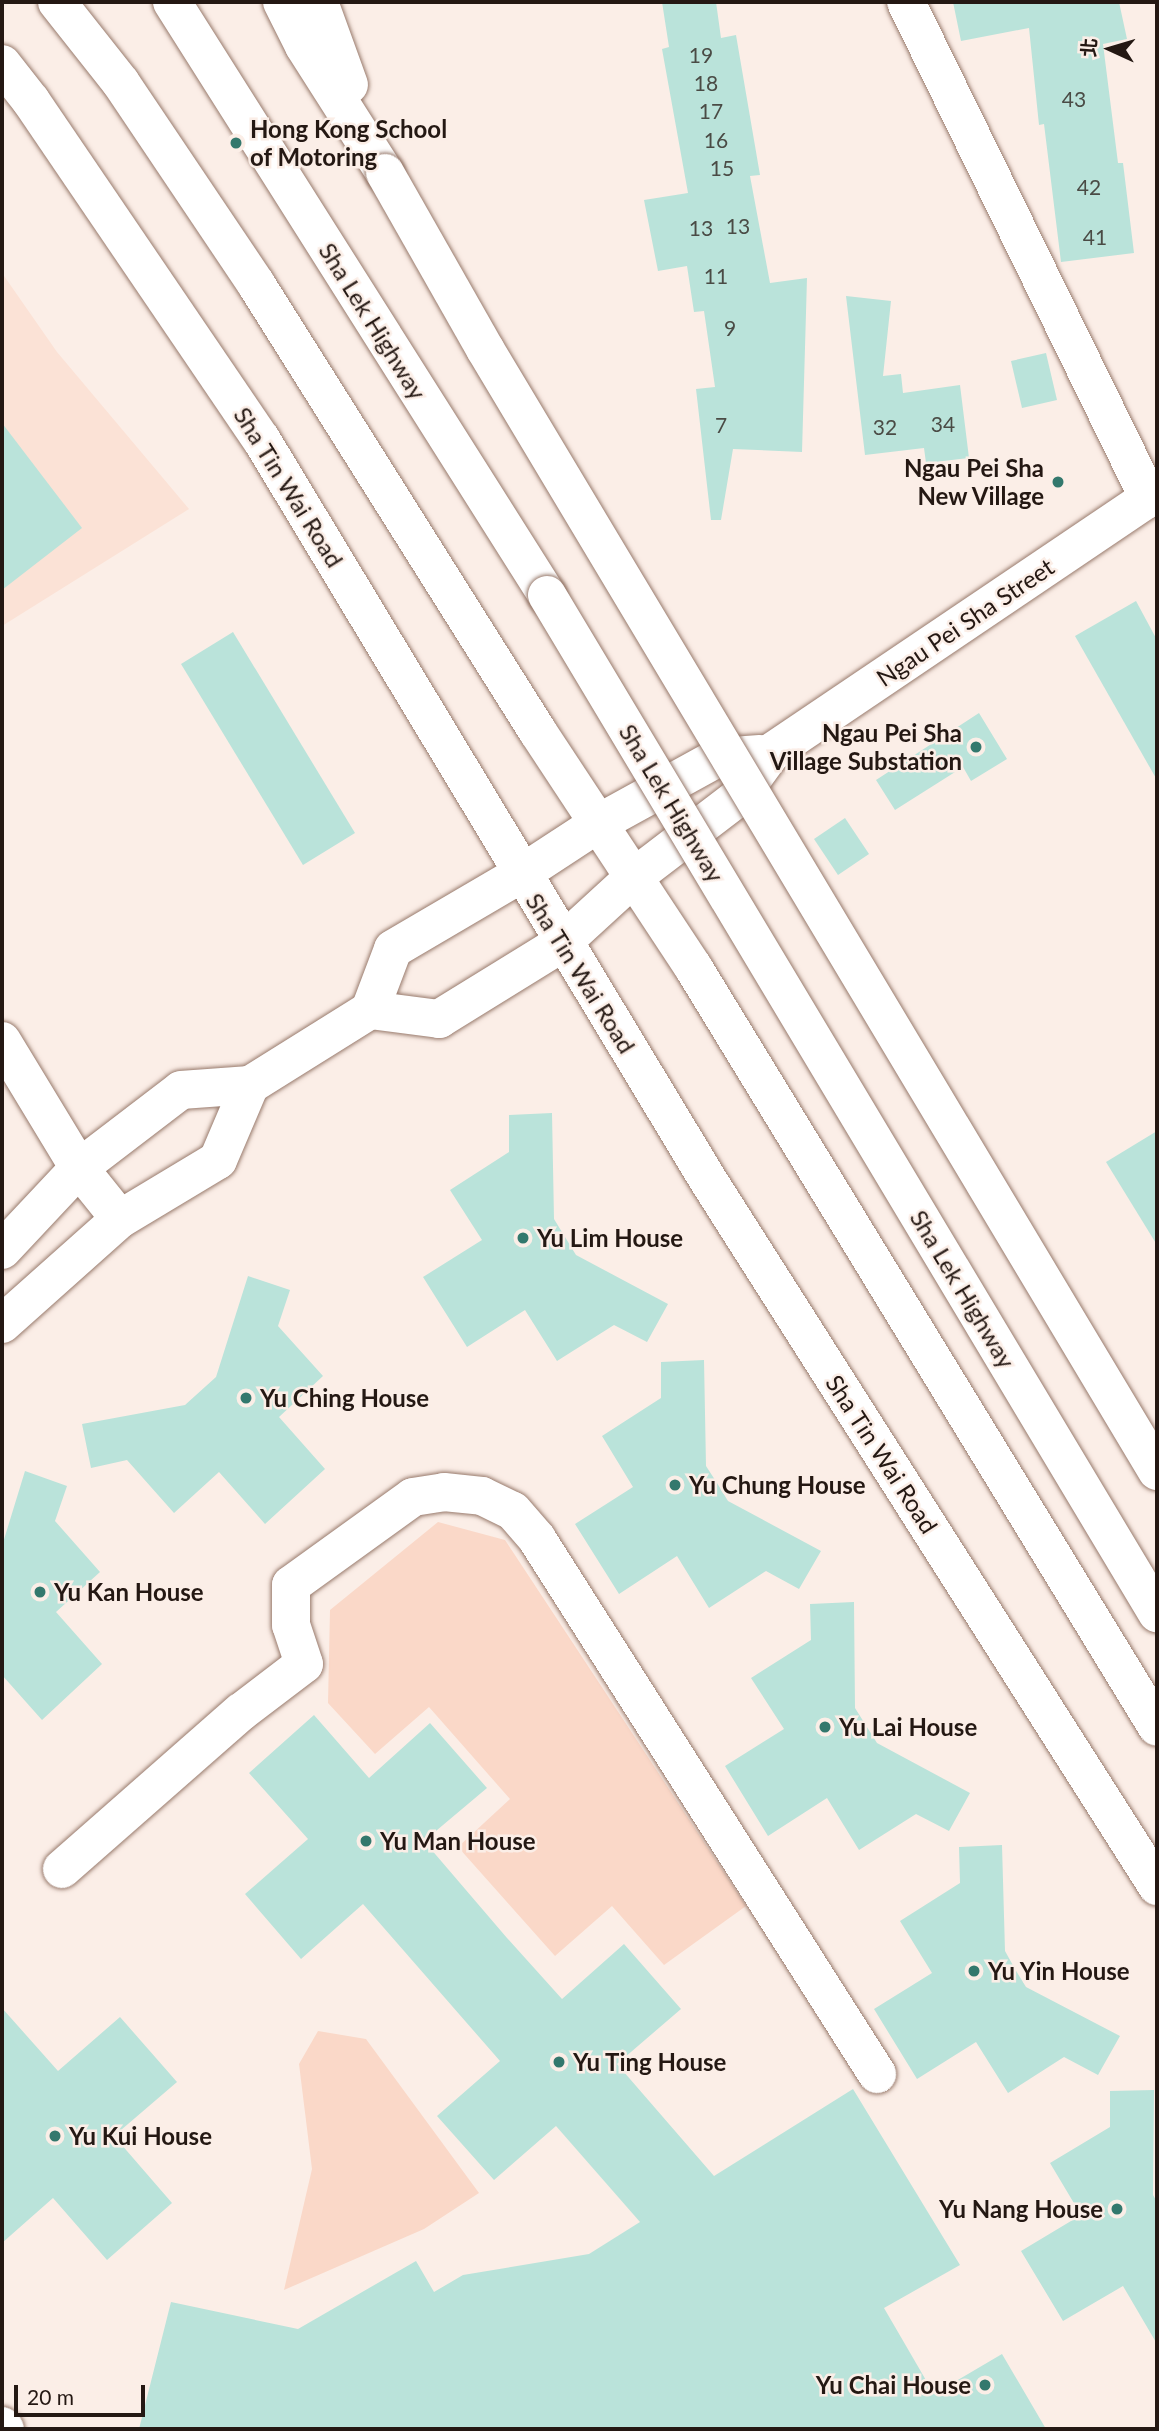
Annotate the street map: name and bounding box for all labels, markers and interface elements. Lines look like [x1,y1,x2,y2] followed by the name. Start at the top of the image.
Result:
[1075,14,1145,84] north arrow
[1076,37,1101,58] text: 北
[689,42,713,68] house number: 19
[694,70,718,96] house number: 18
[1062,86,1086,112] house number: 43
[699,98,723,124] house number: 17
[250,115,447,171] place label: Hong Kong School of Motoring
[704,127,728,153] house number: 16
[228,135,244,151] marker: Hong Kong School of Motoring
[710,155,734,181] house number: 15
[1077,174,1101,200] house number: 42
[726,213,750,239] house number: 13
[689,215,713,241] house number: 13
[1083,224,1107,250] house number: 41
[313,237,433,405] street label: Sha Lek Highway
[704,263,728,289] house number: 11
[724,315,736,341] house number: 9
[228,401,350,573] street label: Sha Tin Wai Road
[931,411,955,437] house number: 34
[715,412,727,438] house number: 7
[873,414,897,440] house number: 32
[904,454,1044,510] place label: Ngau Pei Sha New Village
[1050,474,1066,490] marker: Ngau Pei Sha New Village
[871,552,1059,692] street label: Ngau Pei Sha Street
[614,719,730,887] street label: Sha Lek Highway
[770,719,962,775] place label: Ngau Pei Sha Village Substation
[968,739,984,755] marker: Ngau Pei Sha Village Substation
[520,887,642,1059] street label: Sha Tin Wai Road
[905,1205,1021,1373] street label: Sha Lek Highway
[537,1224,683,1252] place label: Yu Lim House
[515,1230,531,1246] marker: Yu Lim House
[820,1369,944,1539] street label: Sha Tin Wai Road
[260,1384,429,1412] place label: Yu Ching House
[238,1390,254,1406] marker: Yu Ching House
[689,1471,866,1499] place label: Yu Chung House
[667,1477,683,1493] marker: Yu Chung House
[54,1578,204,1606] place label: Yu Kan House
[32,1584,48,1600] marker: Yu Kan House
[839,1713,977,1741] place label: Yu Lai House
[817,1719,833,1735] marker: Yu Lai House
[380,1827,536,1855] place label: Yu Man House
[358,1833,374,1849] marker: Yu Man House
[988,1957,1131,1985] place label: Yu Yin House
[966,1963,982,1979] marker: Yu Yin House
[573,2048,727,2076] place label: Yu Ting House
[551,2054,567,2070] marker: Yu Ting House
[69,2122,212,2150] place label: Yu Kui House
[47,2128,63,2144] marker: Yu Kui House
[939,2195,1103,2223] place label: Yu Nang House
[1109,2201,1125,2217] marker: Yu Nang House
[816,2371,971,2399] place label: Yu Chai House
[18,2372,149,2416] scale bar
[977,2377,993,2393] marker: Yu Chai House
[27,2384,74,2409] text: 20 m

